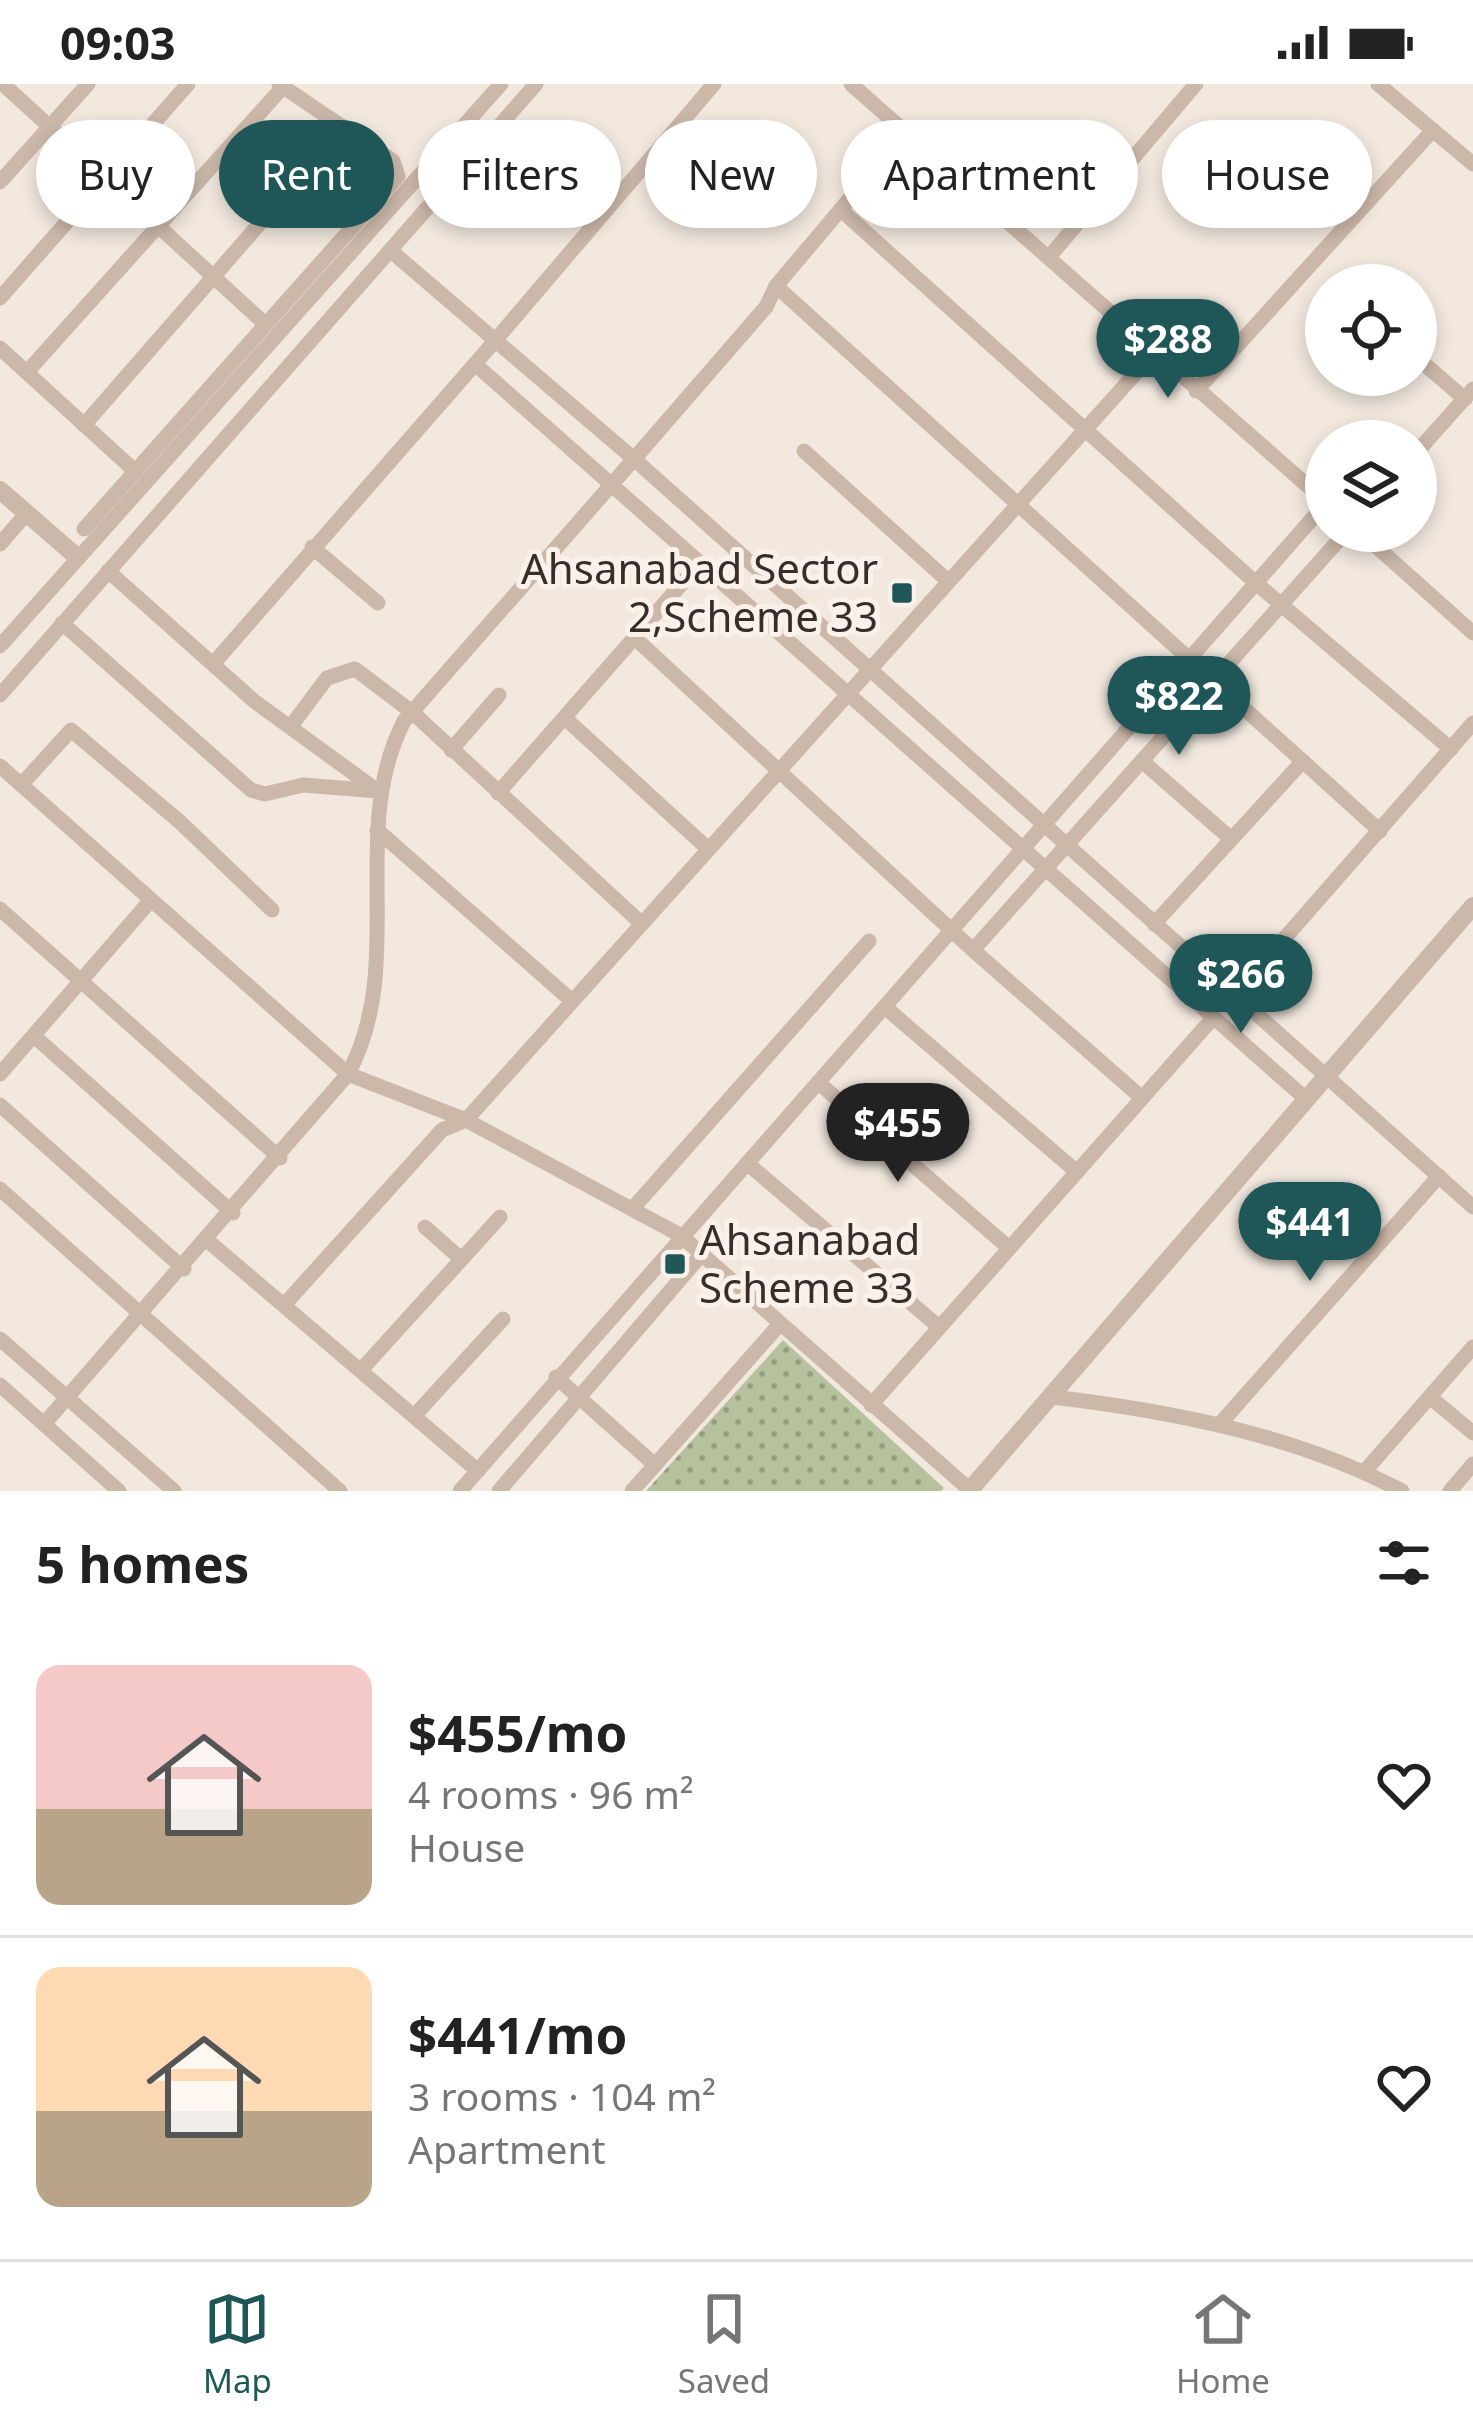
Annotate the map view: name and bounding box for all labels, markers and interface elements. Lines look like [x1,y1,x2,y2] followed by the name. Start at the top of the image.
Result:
[60,12,176,73] text: 09:03
[36,120,195,228] chip: Buy
[219,120,394,228] chip: Rent
[418,120,621,228] chip: Filters
[645,120,817,228] chip: New
[841,120,1138,228] chip: Apartment
[1162,120,1372,228] chip: House
[1305,264,1437,552] map controls
[1305,264,1437,396] button: locate
[1097,299,1239,401] pin: $288
[1123,311,1213,364] text: $288
[1305,420,1437,552] button: layers
[521,539,878,644] place label: Ahsanabad Sector 2,Scheme 33
[889,580,915,606] marker: Ahsanabad Sector 2,Scheme 33
[1108,656,1250,758] pin: $822
[1134,668,1224,721] text: $822
[1170,934,1312,1036] pin: $266
[1196,946,1286,999] text: $266
[827,1083,969,1185] pin: $455
[853,1095,943,1148] text: $455
[1239,1182,1381,1284] pin: $441
[1265,1194,1355,1247] text: $441
[699,1210,920,1315] place label: Ahsanabad Scheme 33
[662,1251,688,1277] marker: Ahsanabad Scheme 33
[36,1528,249,1598] text: 5 homes
[1371,1530,1437,1596] icon: filters
[408,1697,627,1767] text: $455/mo
[132,1713,276,1857] icon: home
[1371,1752,1437,1818] icon: heart
[408,1767,694,1820] text: 4 rooms · 96 m²
[408,1820,525,1873] text: House
[408,1999,627,2069] text: $441/mo
[132,2015,276,2159] icon: home
[1371,2054,1437,2120] icon: heart
[408,2069,716,2122] text: 3 rooms · 104 m²
[408,2122,606,2175] text: Apartment
[203,2286,272,2403] tab: Map
[678,2286,770,2403] tab: Saved
[1176,2286,1270,2403] tab: Home

